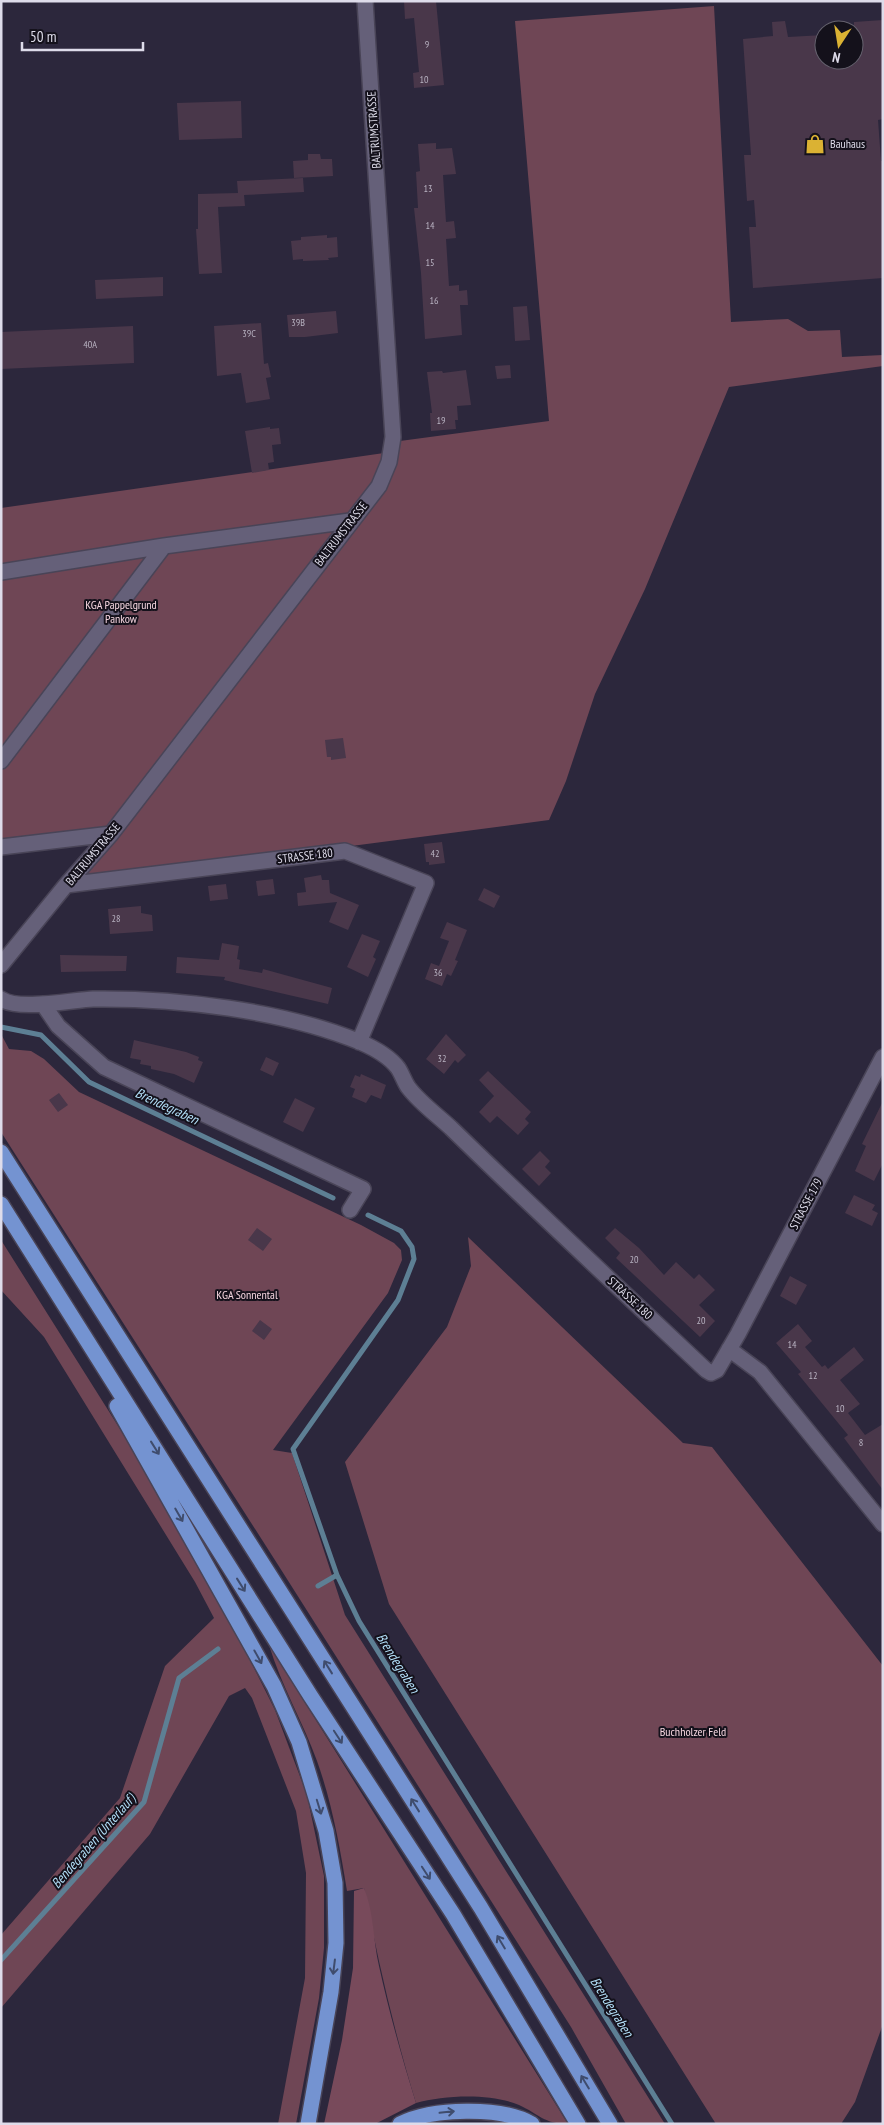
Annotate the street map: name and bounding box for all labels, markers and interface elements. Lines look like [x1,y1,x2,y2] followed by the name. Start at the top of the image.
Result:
[22,20,144,52] scale bar
[814,20,864,70] north arrow
[30,27,56,46] text: 50 m
[425,38,429,51] house number: 9
[831,48,842,67] text: N
[420,73,429,86] house number: 10
[363,91,384,169] street label: BALTRUMSTRASSE
[804,133,826,155] shop icon: Bauhaus
[830,136,865,151] place label: Bauhaus
[424,182,433,195] house number: 13
[426,219,435,232] house number: 14
[426,256,435,269] house number: 15
[430,294,439,307] house number: 16
[291,316,305,329] house number: 39B
[242,327,256,340] house number: 39C
[83,338,97,351] house number: 40A
[437,414,446,427] house number: 19
[311,499,370,569] street label: BALTRUMSTRASSE
[85,597,157,626] park label: KGA Pappelgrund Pankow
[62,819,123,888] street label: BALTRUMSTRASSE
[276,845,334,866] street label: STRASSE 180
[431,847,440,860] house number: 42
[112,912,121,925] house number: 28
[434,966,443,979] house number: 36
[438,1052,447,1065] house number: 32
[133,1084,202,1129] water label: Brendegraben
[786,1176,825,1232] street label: STRASSE 179
[630,1253,639,1266] house number: 20
[605,1273,656,1322] street label: STRASSE 180
[216,1287,278,1302] park label: KGA Sonnental
[697,1314,706,1327] house number: 20
[788,1338,797,1351] house number: 14
[809,1369,818,1382] house number: 12
[836,1402,845,1415] house number: 10
[859,1436,863,1449] house number: 8
[150,1440,160,1454] one-way arrow
[174,1507,184,1522] one-way arrow
[237,1578,247,1592] one-way arrow
[372,1630,424,1697] water label: Brendegraben
[253,1649,263,1664] one-way arrow
[323,1661,333,1675] one-way arrow
[660,1724,726,1739] park label: Buchholzer Feld
[333,1730,343,1744] one-way arrow
[47,1789,140,1892] water label: Bendegraben (Unterlauf)
[410,1798,420,1812] one-way arrow
[314,1799,324,1815] one-way arrow
[422,1866,432,1880] one-way arrow
[496,1936,506,1950] one-way arrow
[329,1959,339,1975] one-way arrow
[586,1974,638,2041] water label: Brendegraben
[579,2075,589,2089] one-way arrow
[438,2107,454,2117] one-way arrow

